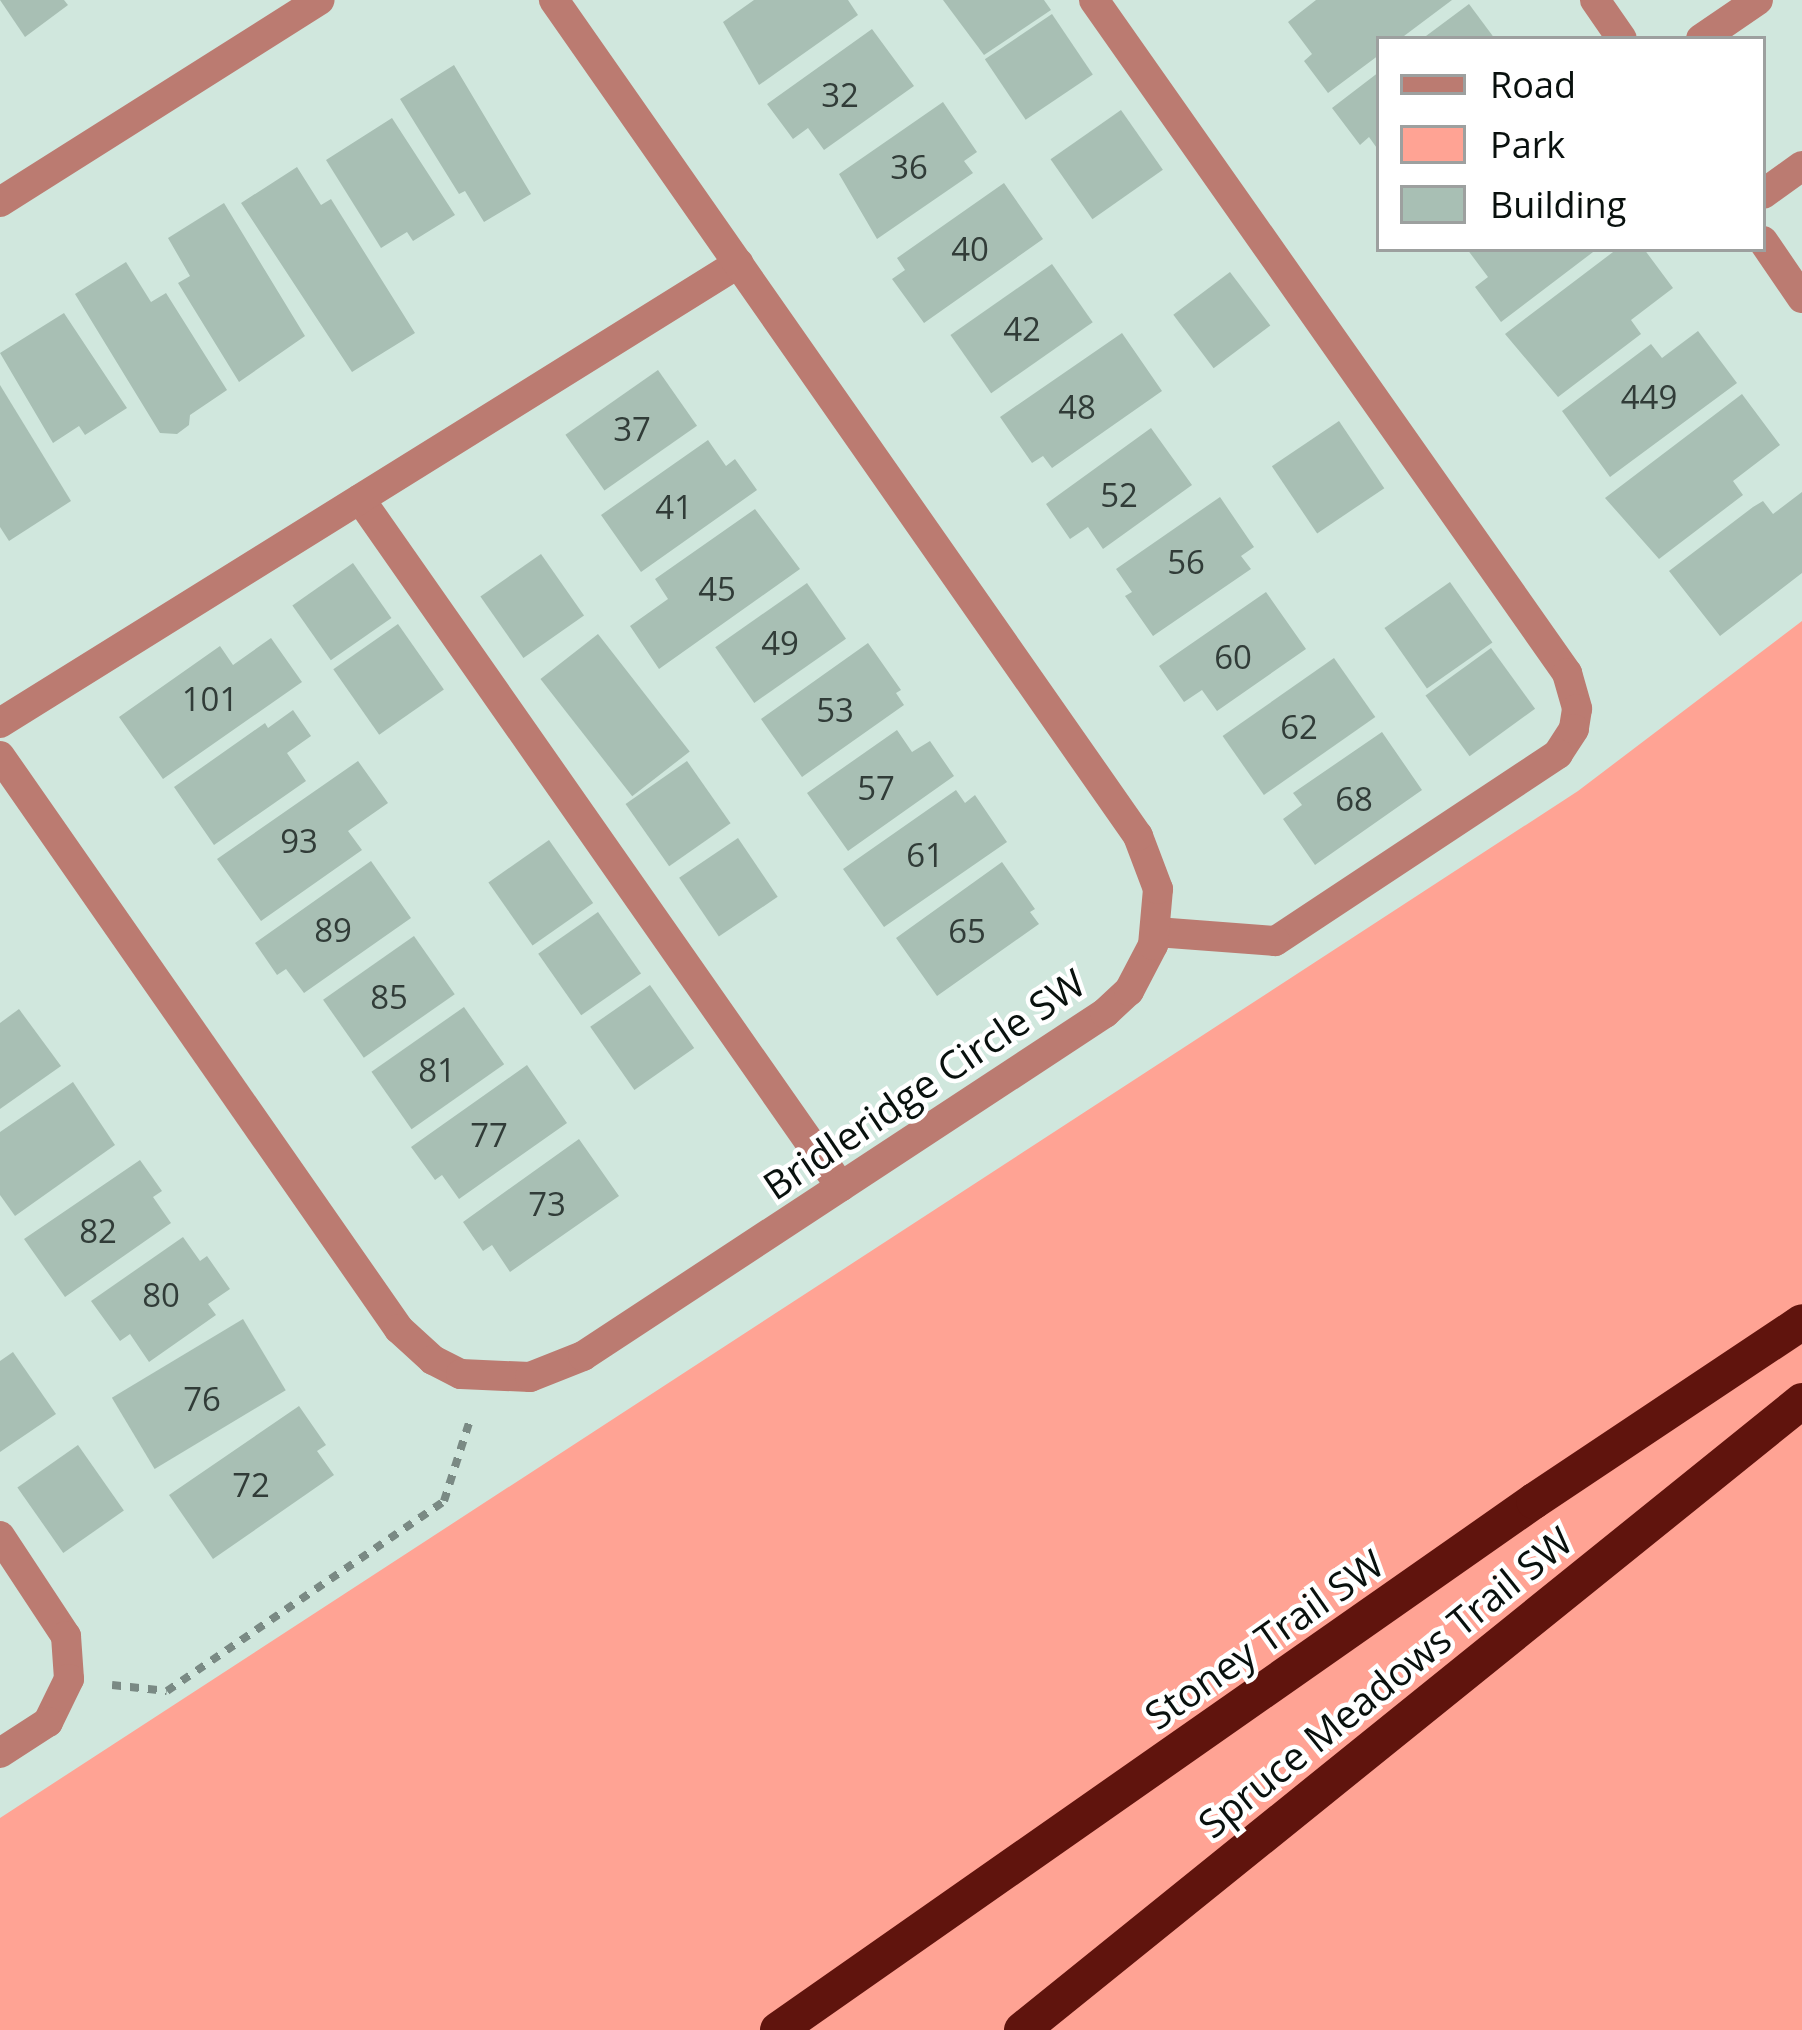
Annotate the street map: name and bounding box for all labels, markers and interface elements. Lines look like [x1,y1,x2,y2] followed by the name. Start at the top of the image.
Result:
[1376,36,1766,252] legend
[1490,60,1576,109] text: Road
[821,75,859,115] house number: 32
[1490,120,1565,169] text: Park
[890,147,928,187] house number: 36
[1490,180,1626,229] text: Building
[951,229,989,269] house number: 40
[1003,309,1041,349] house number: 42
[1621,377,1677,417] house number: 449
[1058,387,1096,427] house number: 48
[613,409,651,449] house number: 37
[1100,475,1138,515] house number: 52
[655,487,693,527] house number: 41
[1167,542,1205,582] house number: 56
[698,569,736,609] house number: 45
[761,623,799,663] house number: 49
[1214,637,1252,677] house number: 60
[182,679,238,719] house number: 101
[816,690,854,730] house number: 53
[1280,707,1318,747] house number: 62
[857,768,895,808] house number: 57
[1335,779,1373,819] house number: 68
[280,821,318,861] house number: 93
[906,835,944,875] house number: 61
[314,910,352,950] house number: 89
[948,911,986,951] house number: 65
[754,959,1094,1209] street label: Bridleridge Circle SW
[370,977,408,1017] house number: 85
[418,1050,456,1090] house number: 81
[470,1115,508,1155] house number: 77
[528,1184,566,1224] house number: 73
[79,1211,117,1251] house number: 82
[142,1275,180,1315] house number: 80
[183,1379,221,1419] house number: 76
[232,1465,270,1505] house number: 72
[1189,1517,1581,1847] street label: Spruce Meadows Trail SW
[1136,1539,1392,1739] street label: Stoney Trail SW

